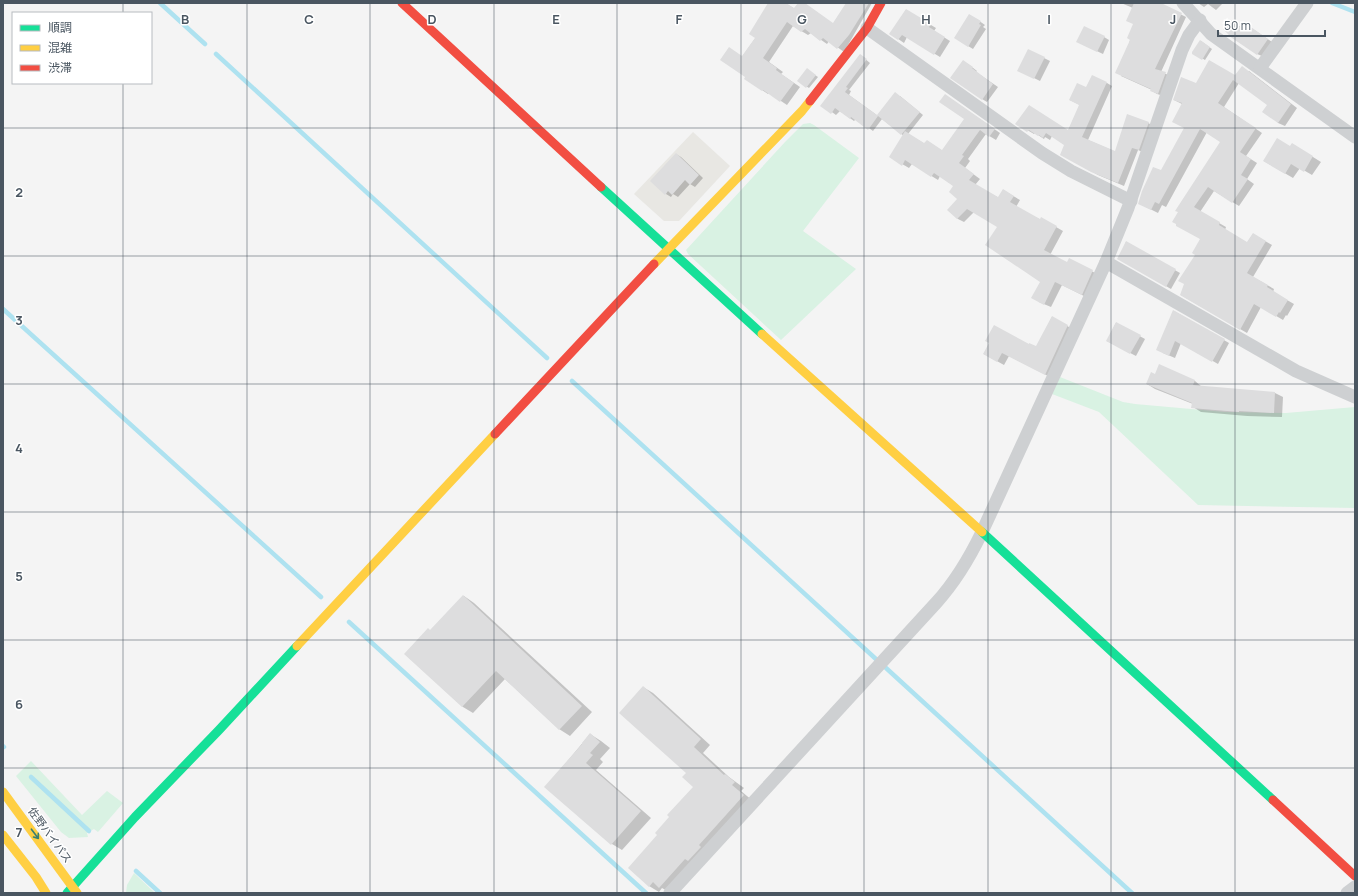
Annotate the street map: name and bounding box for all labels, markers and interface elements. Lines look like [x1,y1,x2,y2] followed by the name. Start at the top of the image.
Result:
[181,10,189,28] text: B
[304,10,314,28] text: C
[427,10,437,28] text: D
[552,10,560,28] text: E
[676,10,683,28] text: F
[797,10,807,28] text: G
[921,10,931,28] text: H
[1047,10,1051,28] text: I
[1170,10,1176,28] text: J
[12,12,152,84] legend
[1218,12,1325,38] scale bar
[1224,17,1251,34] text: 50 m
[48,19,72,36] text: 順調
[48,39,72,56] text: 混雑
[48,59,72,76] text: 渋滞
[15,183,23,201] text: 2
[15,311,23,329] text: 3
[15,439,23,457] text: 4
[15,567,23,585] text: 5
[15,695,23,713] text: 6
[25,804,76,866] street label: 佐野バイパス
[16,823,23,841] text: 7
[30,829,39,840] one-way arrow

